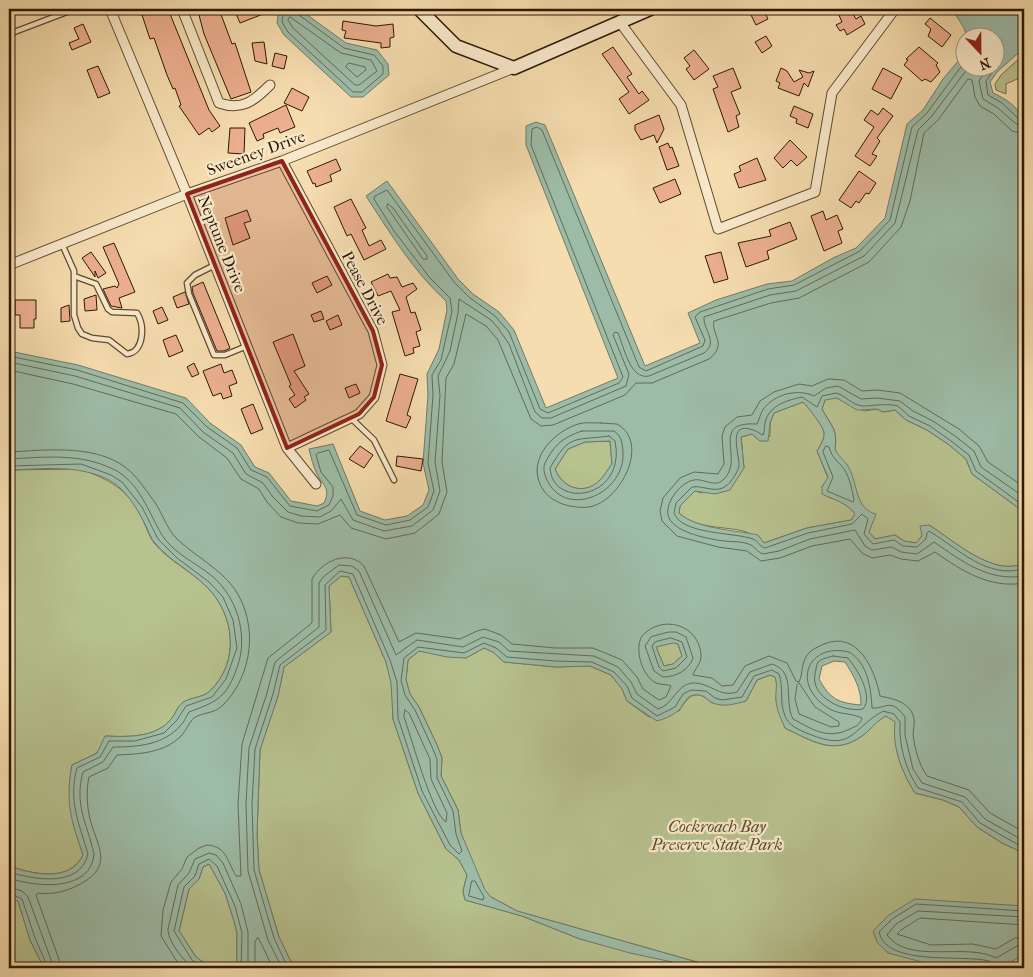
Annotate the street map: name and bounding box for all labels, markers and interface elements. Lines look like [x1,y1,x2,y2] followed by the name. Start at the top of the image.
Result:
[956,28,1006,78] north arrow
[976,54,993,74] text: N
[204,126,308,180] street label: Sweeney Drive
[194,193,250,295] street label: Neptune Drive
[338,248,392,328] street label: Pease Drive
[650,817,783,854] park label: Cockroach Bay Preserve State Park

